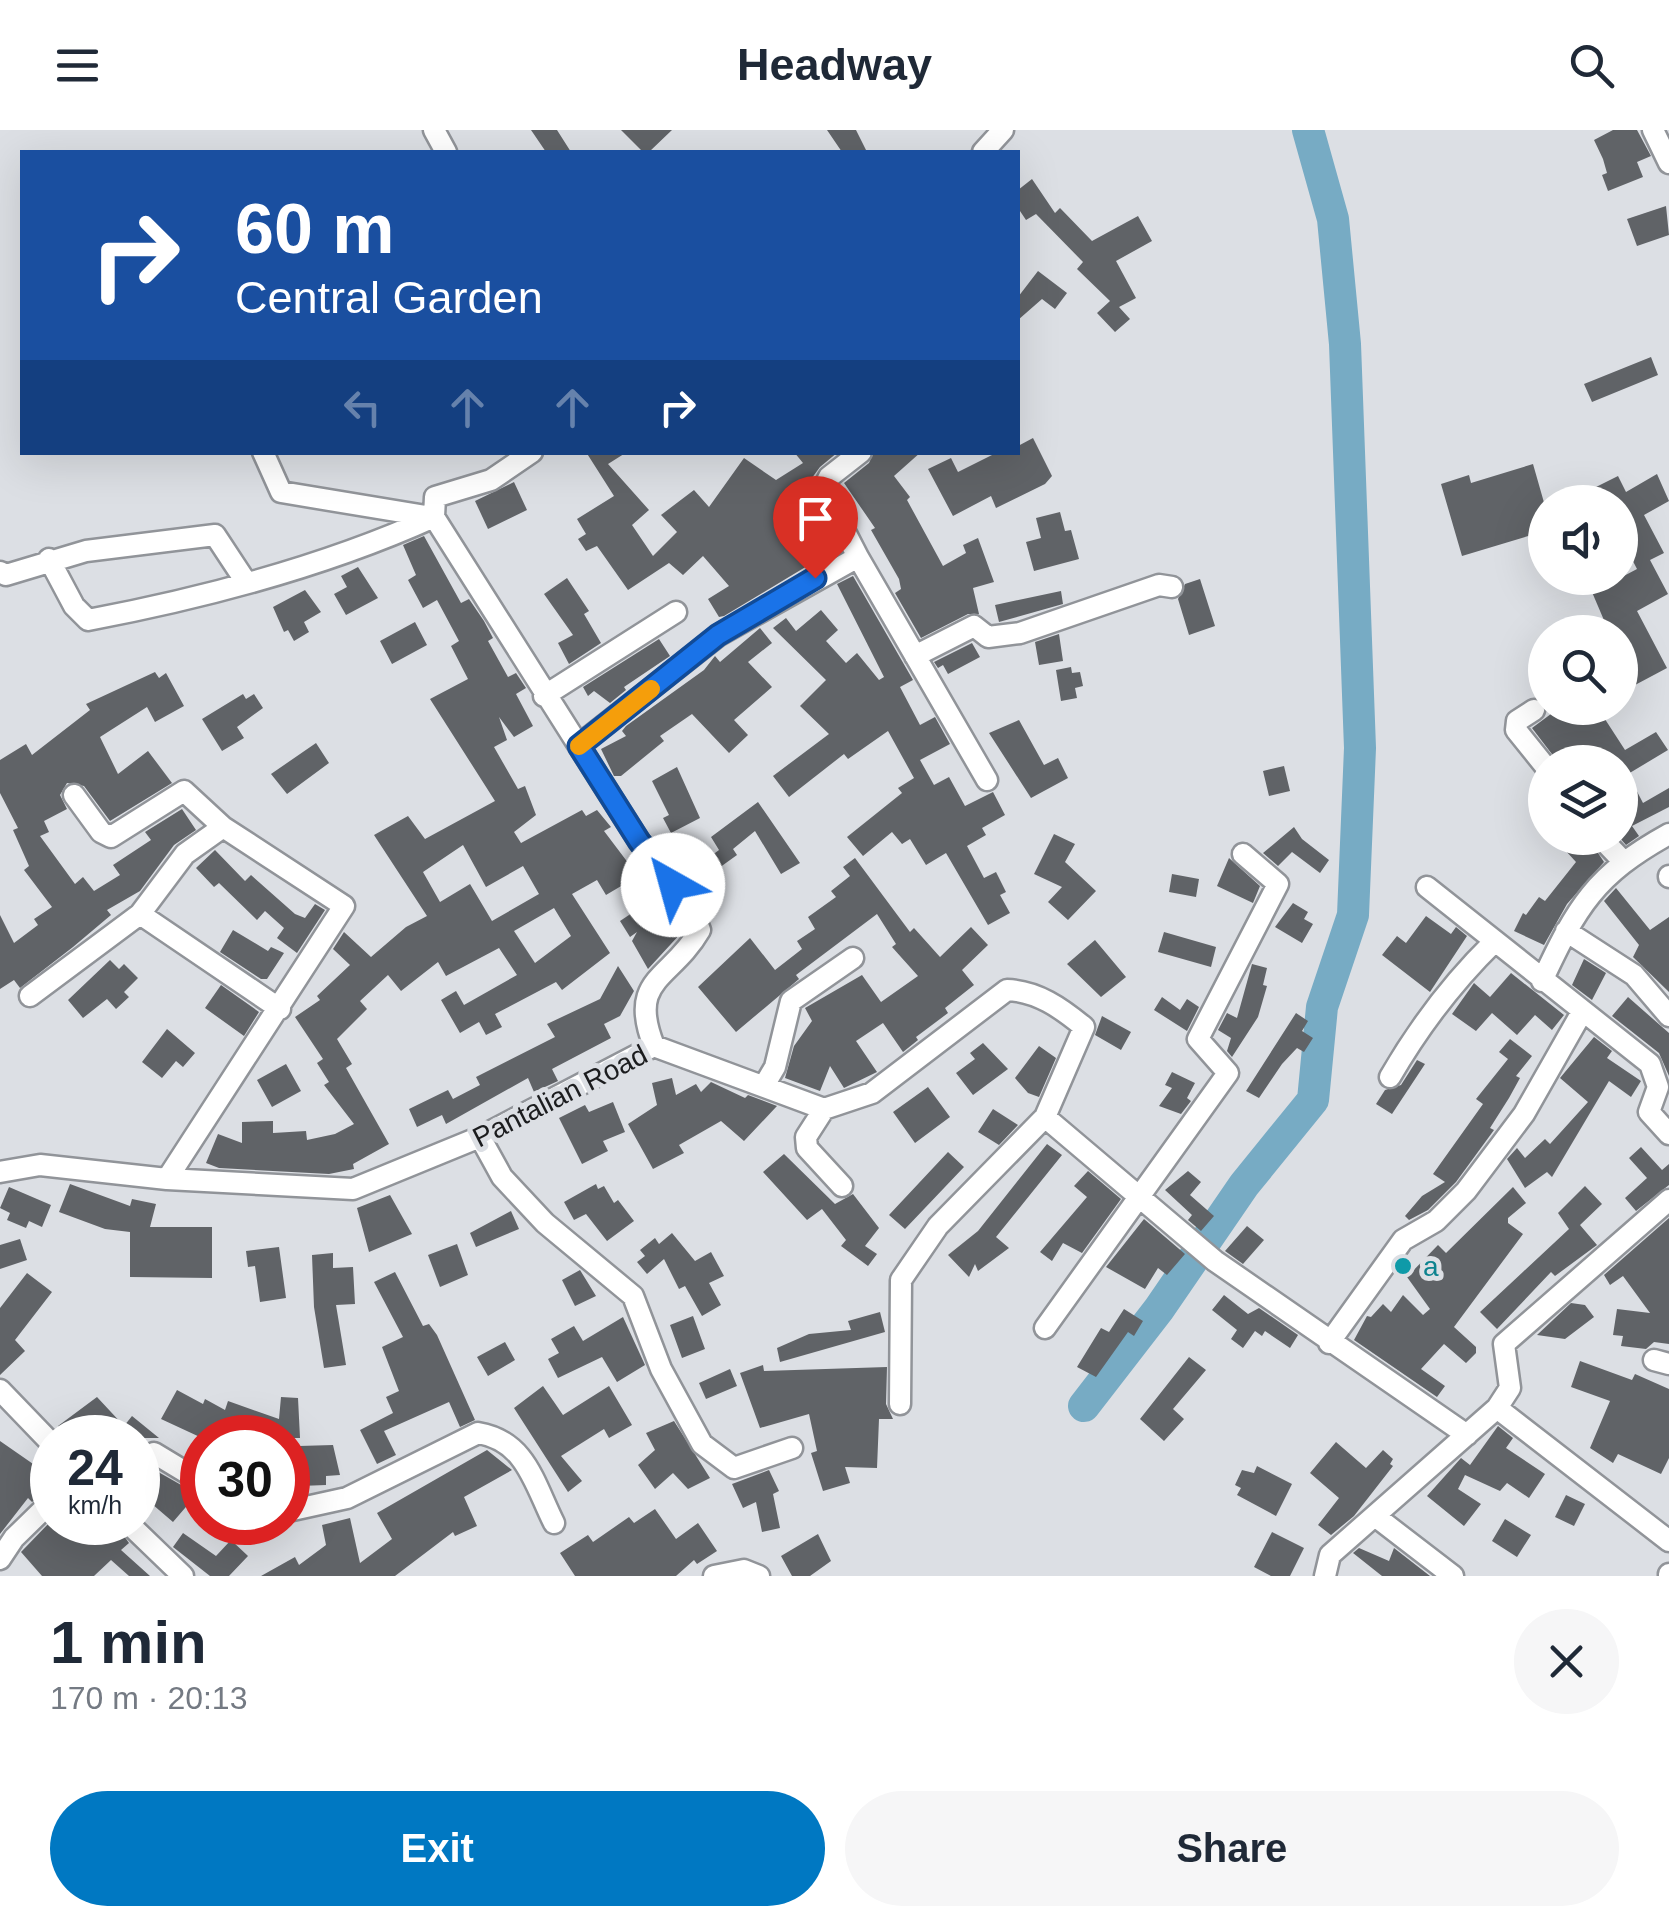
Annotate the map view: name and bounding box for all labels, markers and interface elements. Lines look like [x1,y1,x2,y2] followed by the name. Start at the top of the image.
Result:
[50,38,105,93] icon: menu
[1564,38,1619,93] icon: search
[737,39,932,90] text: Headway
[70,190,200,320] icon: right
[235,190,395,268] text: 60 m
[235,272,543,323] text: Central Garden
[335,380,390,435] icon: left
[440,380,495,435] icon: ahead
[545,380,600,435] icon: ahead
[650,380,705,435] icon: right
[773,476,858,579] pin
[1528,485,1638,855] map controls
[1528,485,1638,595] button: sound
[788,491,843,546] icon: arrive
[1528,615,1638,725] button: search
[1528,745,1638,855] button: layers
[621,833,725,937] position arrow
[468,1039,652,1153] street label: Pantalian Road
[1423,1251,1439,1282] place label: a
[1392,1255,1414,1277] marker: a
[180,1415,310,1545] speed limit sign: 30
[67,1440,123,1496] text: 24
[68,1491,122,1519] text: km/h
[50,1609,207,1676] text: 1 min
[1514,1609,1619,1714] button: close
[50,1680,247,1716] text: 170 m · 20:13
[50,1791,825,1906] button: Exit
[845,1791,1619,1906] button: Share

